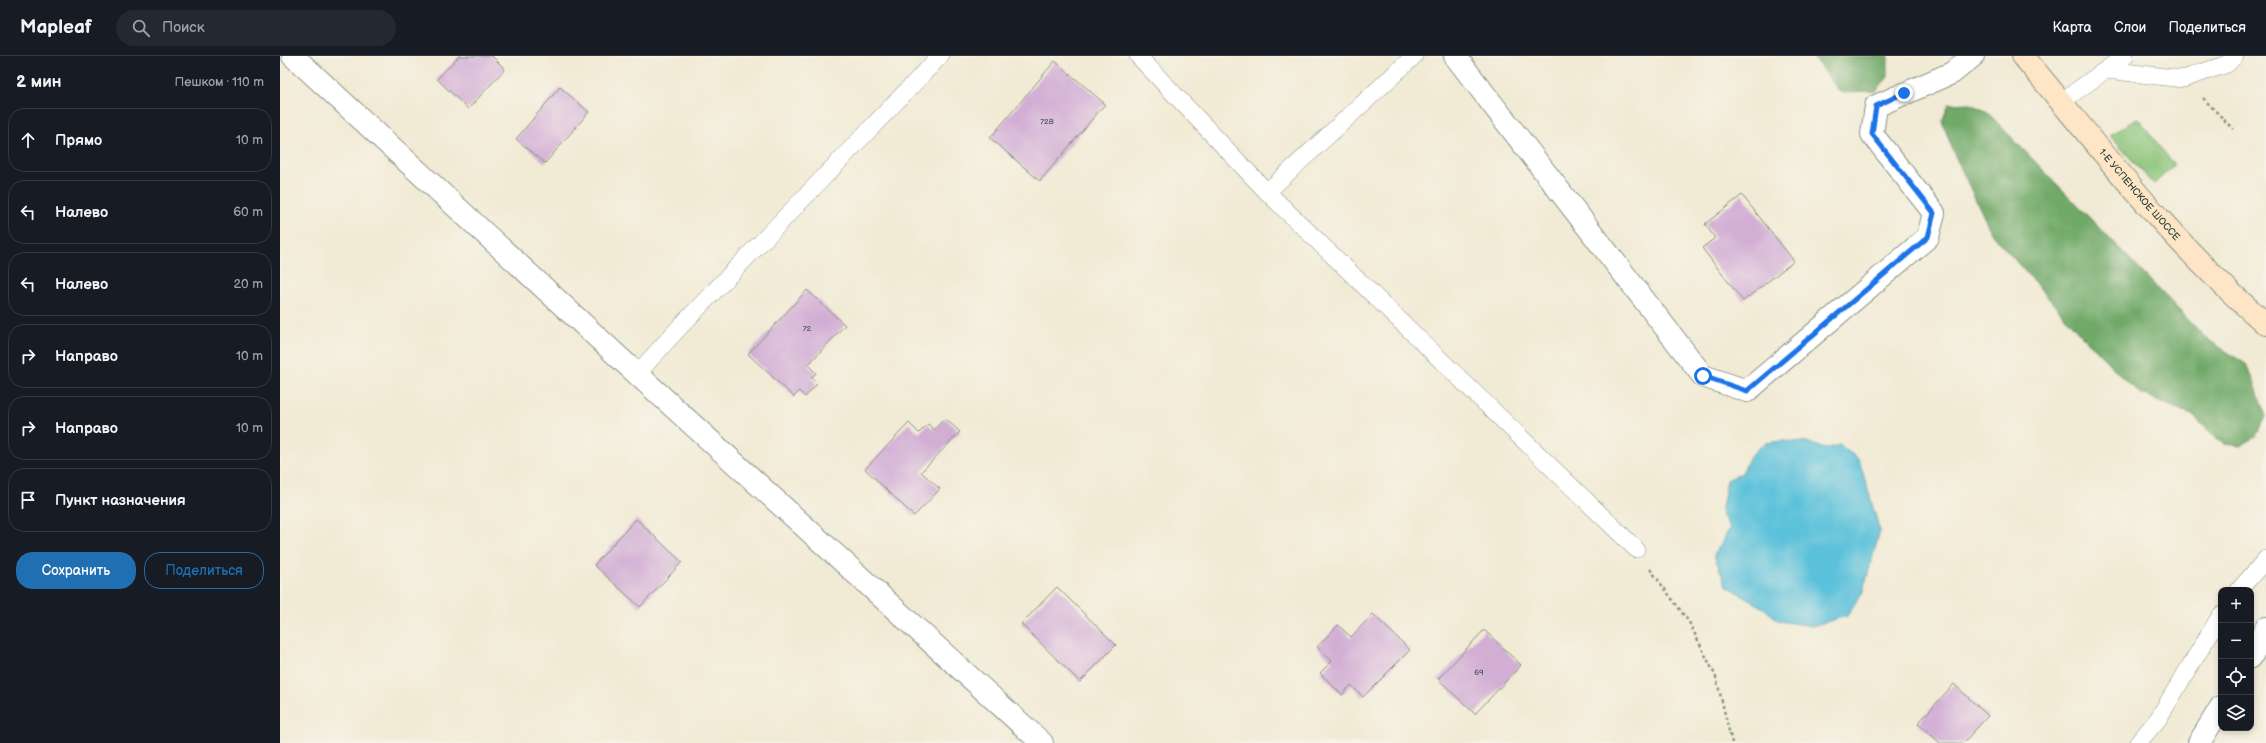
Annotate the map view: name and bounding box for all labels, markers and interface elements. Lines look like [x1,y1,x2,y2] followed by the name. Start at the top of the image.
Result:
[116,10,396,46] search box
[20,16,92,39] text: Mapleaf
[130,17,152,39] icon: search
[162,18,205,37] text: Поиск
[2052,19,2092,36] text: Карта
[2114,19,2146,36] text: Слои
[2168,19,2246,36] text: Поделиться
[16,72,62,92] text: 2 мин
[175,74,264,90] text: Пешком · 110 m
[1895,84,1913,102] route end
[1040,117,1054,126] house number: 72В
[17,129,39,151] icon: ahead
[55,131,102,150] text: Прямо
[236,132,263,148] text: 10 m
[2096,146,2183,243] street label: 1-Е УСПЕНСКОЕ ШОССЕ
[17,201,39,223] icon: left
[55,203,108,222] text: Налево
[233,204,263,220] text: 60 m
[17,273,39,295] icon: left
[55,275,108,294] text: Налево
[233,276,263,292] text: 20 m
[803,324,812,333] house number: 72
[17,345,39,367] icon: right
[55,347,118,366] text: Направо
[236,348,263,364] text: 10 m
[1694,367,1712,385] route start
[17,417,39,439] icon: right
[55,419,118,438] text: Направо
[236,420,263,436] text: 10 m
[17,489,39,511] icon: arrive
[55,491,186,510] text: Пункт назначения
[16,552,136,589] button: Сохранить
[144,552,264,589] button: Поделиться
[2218,587,2254,731] map controls
[2218,587,2254,623] button: +
[2218,623,2254,659] button: −
[2218,659,2254,695] button: locate
[1474,668,1484,677] house number: 69
[2218,695,2254,731] button: layers

